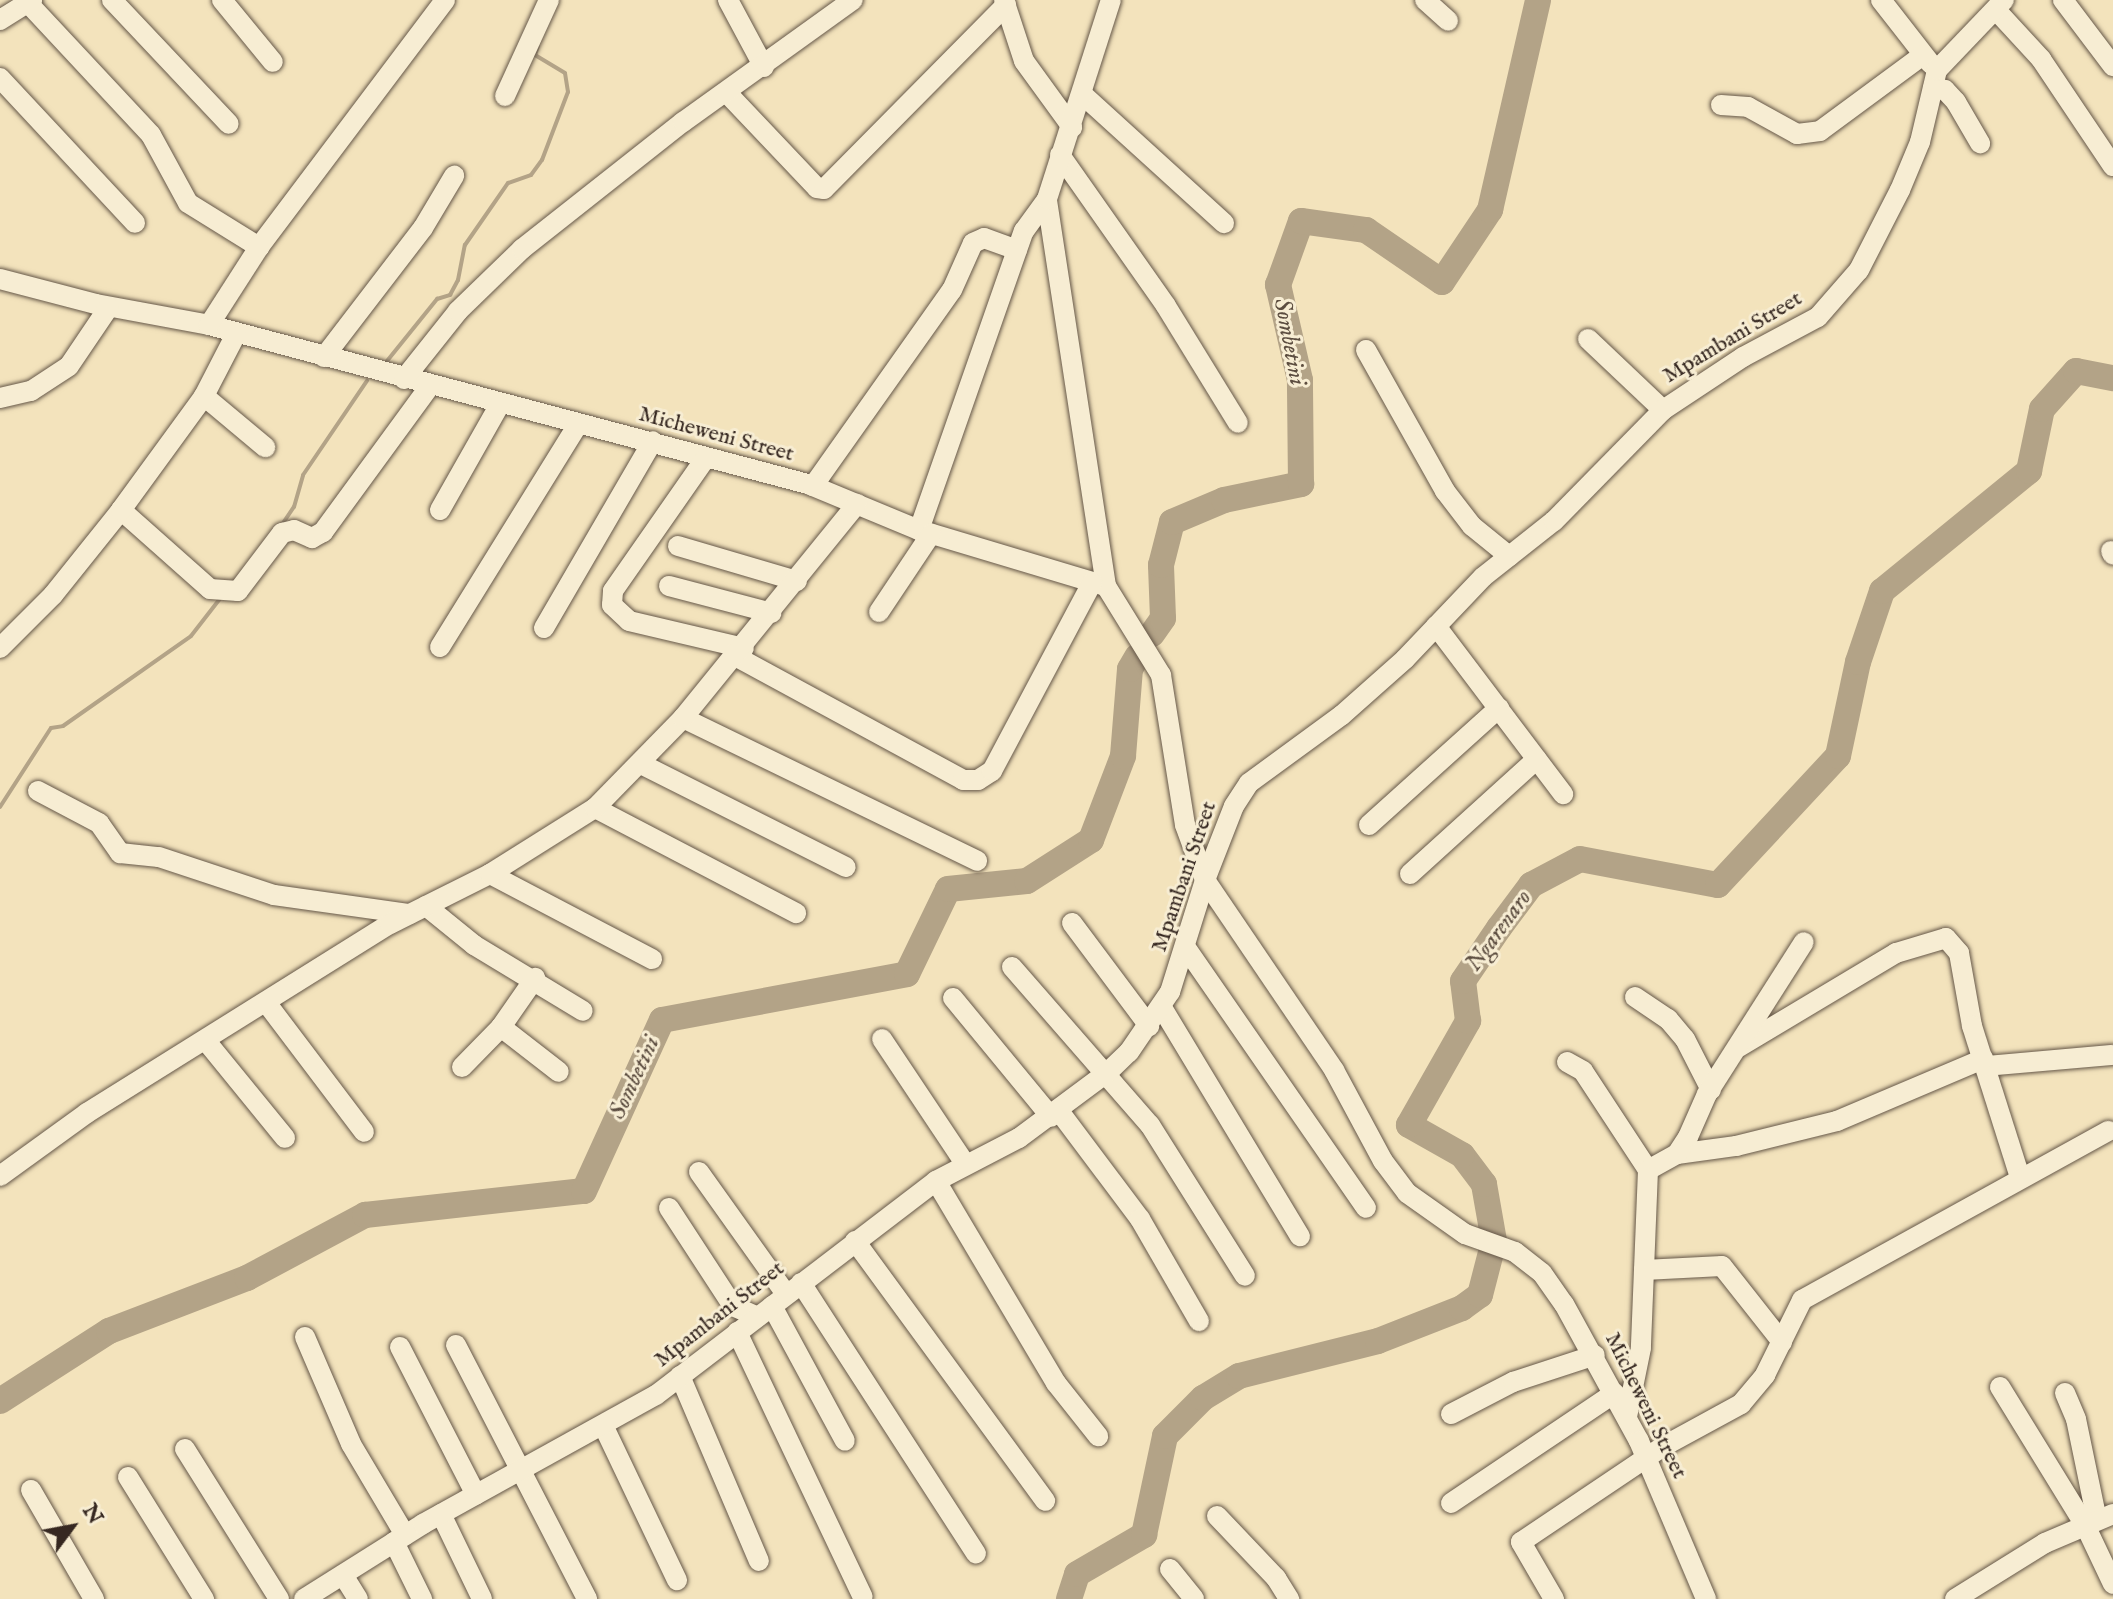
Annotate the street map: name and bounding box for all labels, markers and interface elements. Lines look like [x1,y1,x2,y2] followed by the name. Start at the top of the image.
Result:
[1659,286,1807,390] street label: Mpambani Street
[1266,296,1312,388] water label: Sombetini
[636,402,796,468] street label: Micheweni Street
[1147,798,1223,956] street label: Mpambani Street
[1460,885,1538,977] water label: Ngarenaro
[603,1032,667,1124] water label: Sombetini
[650,1256,790,1374] street label: Mpambani Street
[1598,1329,1692,1483] street label: Micheweni Street
[32,1487,112,1567] north arrow
[75,1499,109,1530] text: N

